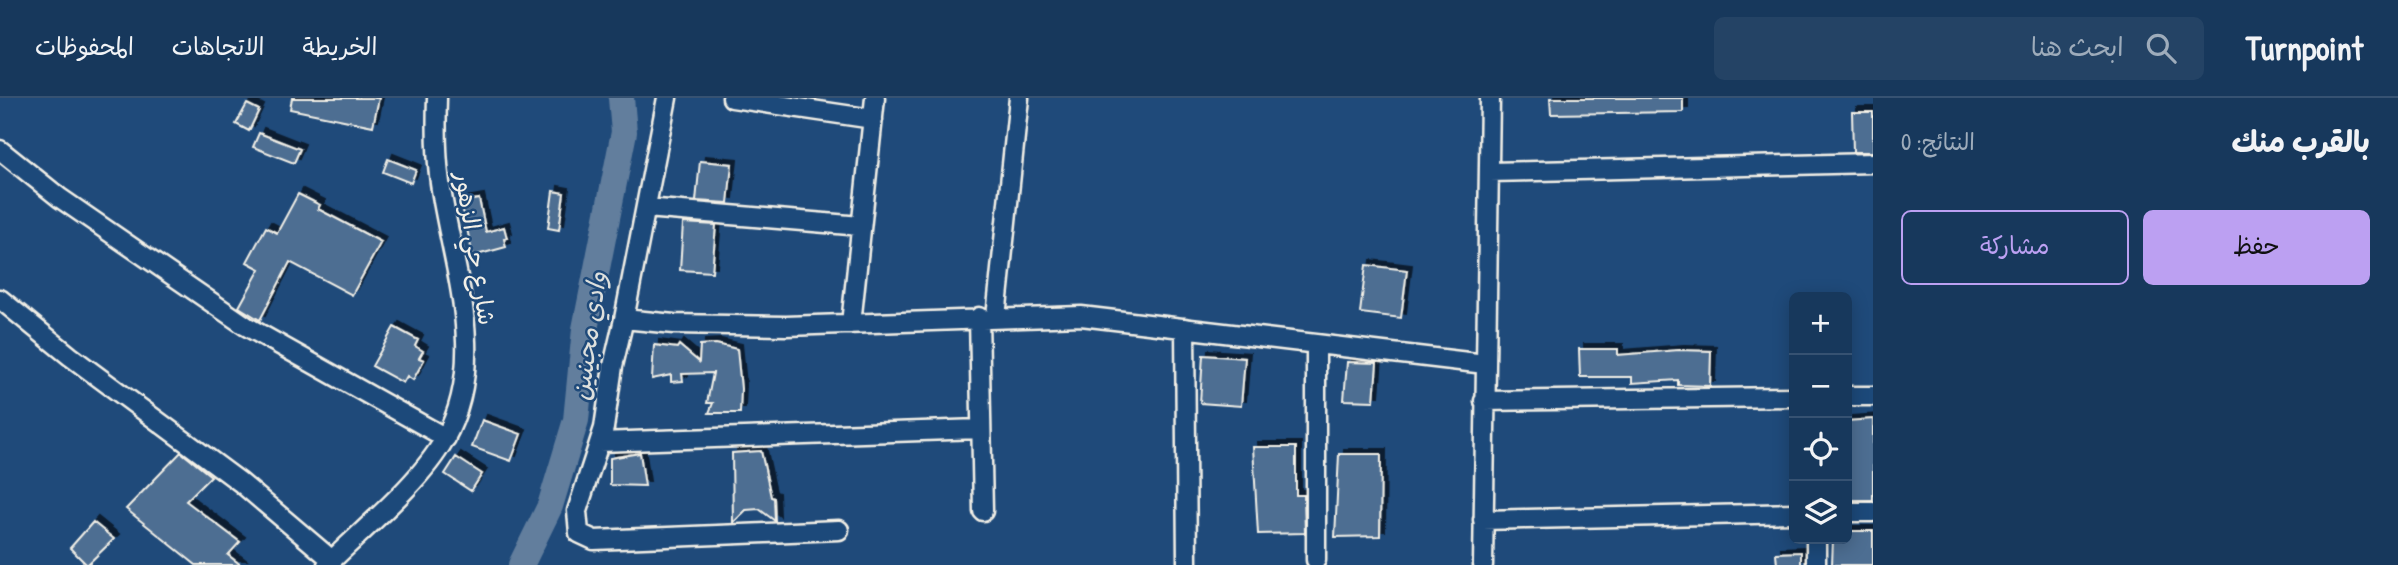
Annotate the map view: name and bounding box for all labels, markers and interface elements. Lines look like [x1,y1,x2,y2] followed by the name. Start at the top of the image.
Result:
[1714,17,2204,80] search box
[2246,26,2363,70] text: Turnpoint
[2031,29,2124,64] text: ابحث هنا
[2142,29,2180,67] icon: search
[35,30,134,62] text: المحفوظات
[172,30,265,62] text: الاتجاهات
[303,30,377,62] text: الخريطة
[2232,121,2370,161] text: بالقرب منك
[1901,126,1975,157] text: النتائج: 0
[442,168,504,328] street label: شارع حي الزهور
[1901,210,2129,285] button: مشاركة
[2143,210,2370,285] button: حفظ
[562,269,616,403] water label: وادي مجينين
[1789,292,1852,544] map controls
[1789,292,1852,355] button: +
[1789,355,1852,418] button: −
[1789,418,1852,481] button: locate
[1789,481,1852,544] button: layers

